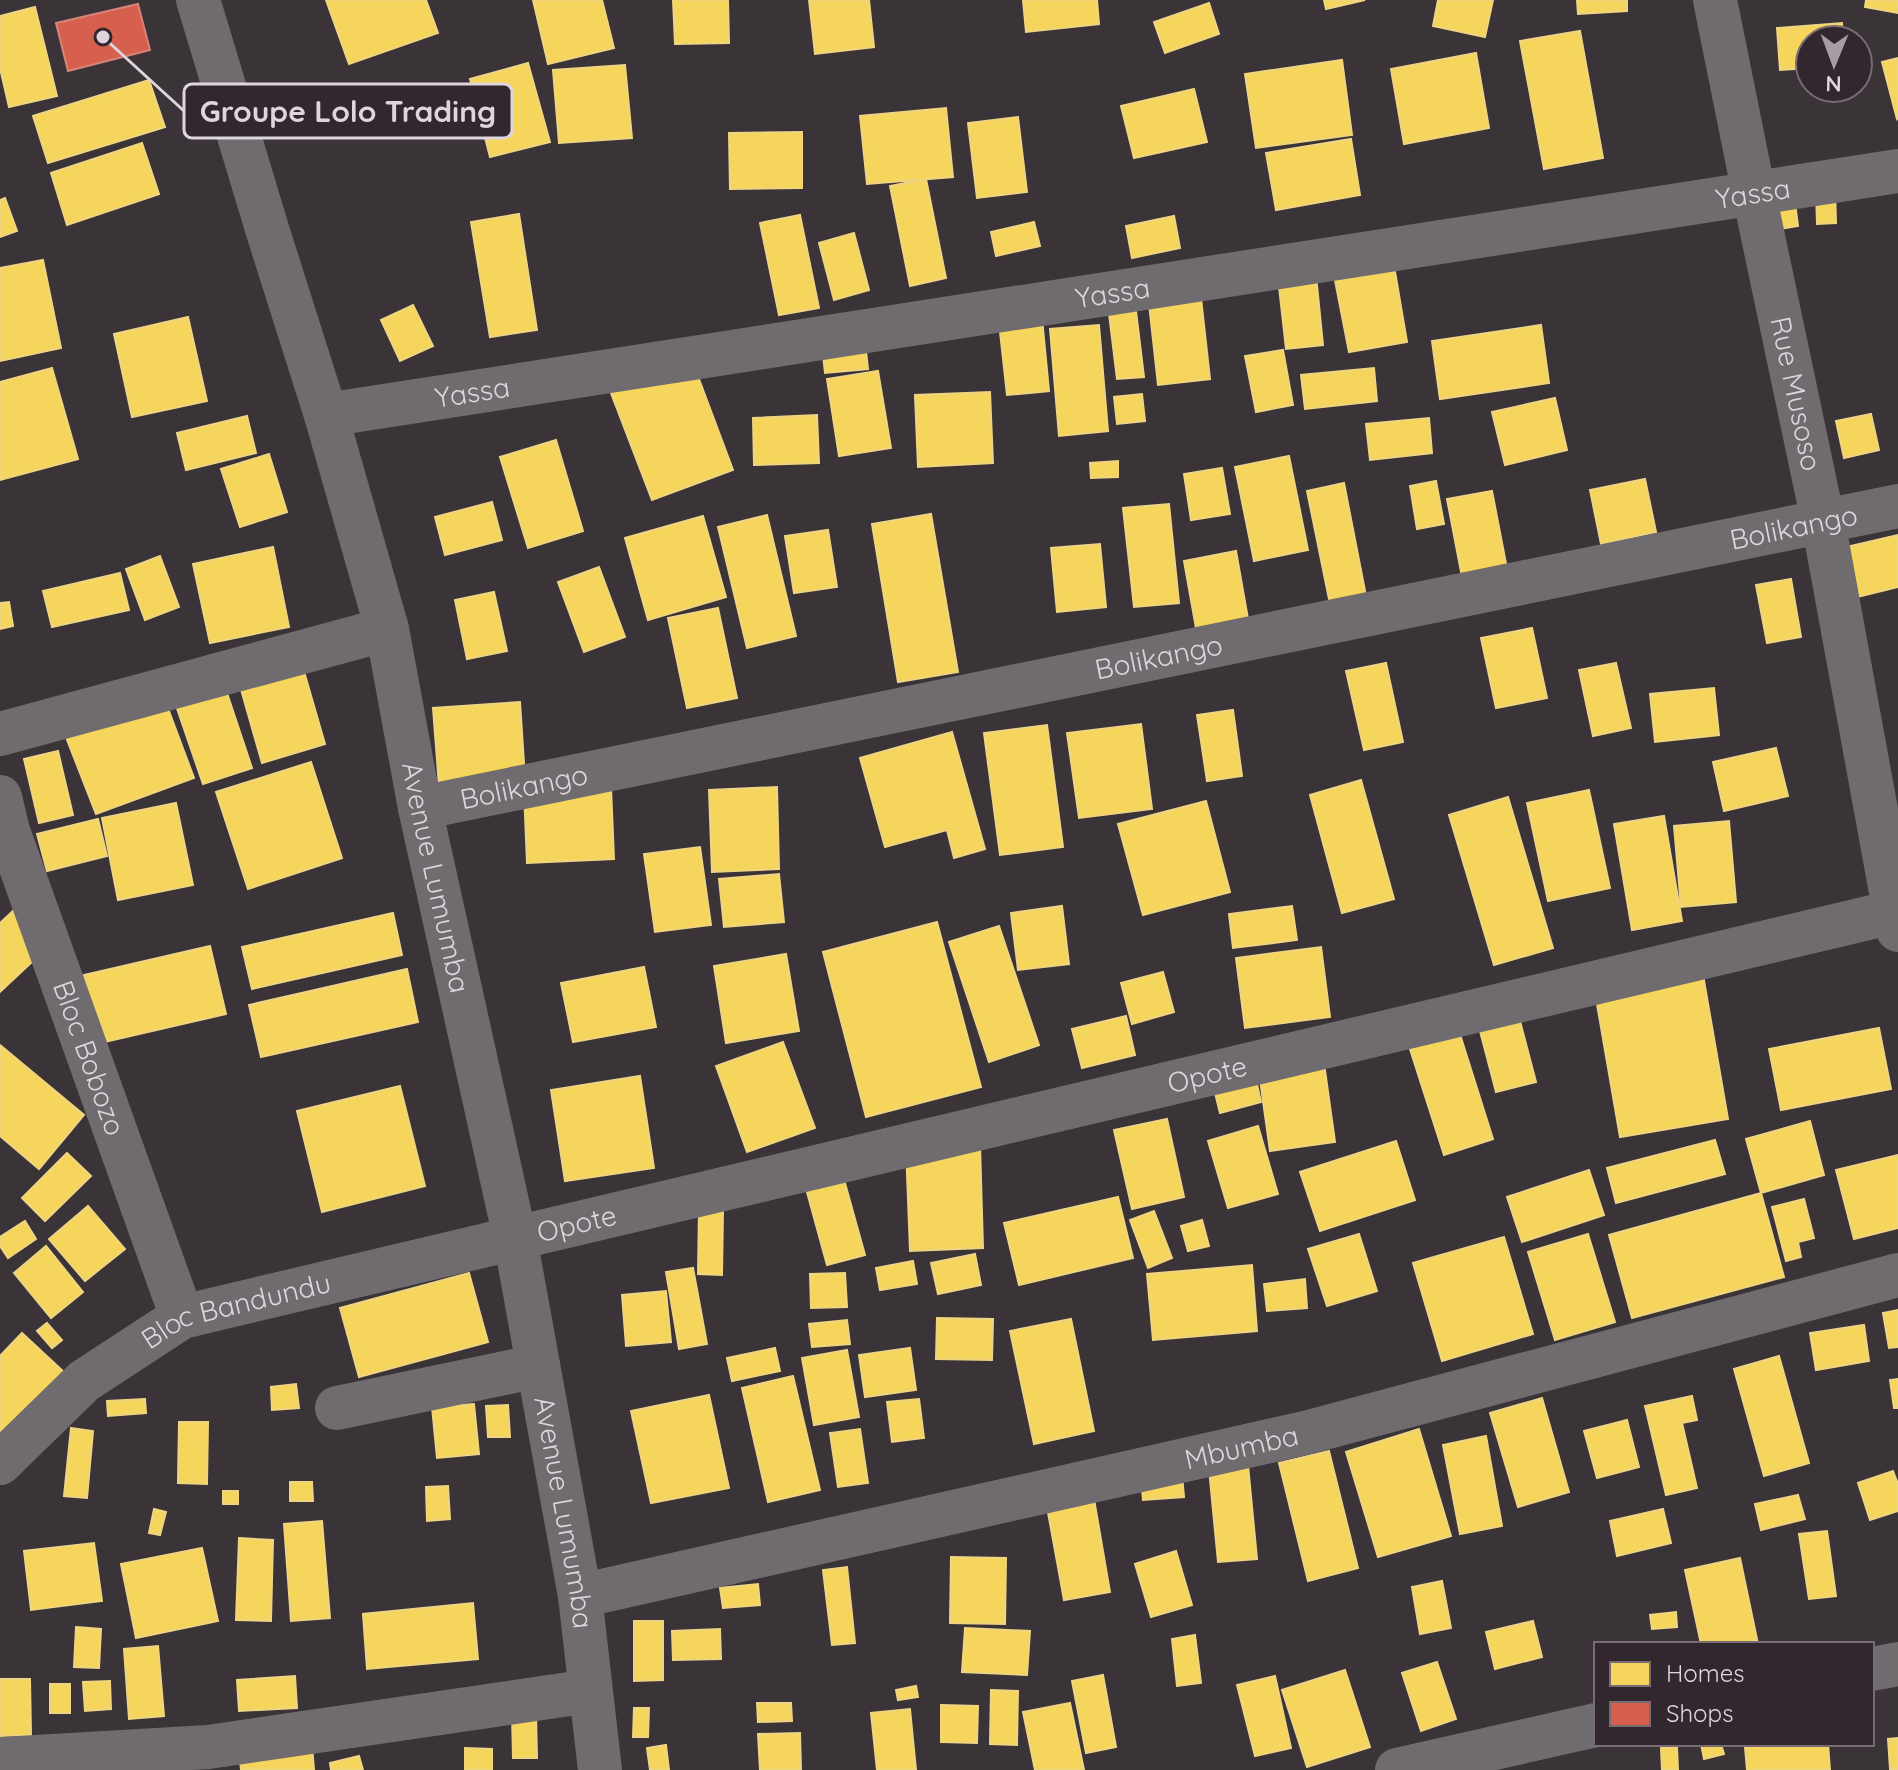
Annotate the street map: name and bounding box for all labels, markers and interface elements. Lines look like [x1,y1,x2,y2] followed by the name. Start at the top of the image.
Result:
[1794,24,1874,104] north arrow
[1825,70,1842,98] text: N
[184,84,512,138] callout: Groupe Lolo Trading
[200,92,496,130] text: Groupe Lolo Trading
[1713,170,1793,216] street label: Yassa
[1073,269,1152,315] street label: Yassa
[1763,313,1830,474] street label: Rue Musoso
[432,369,512,415] street label: Yassa
[1727,497,1860,557] street label: Bolikango
[1092,626,1226,687] street label: Bolikango
[457,756,591,816] street label: Bolikango
[395,759,478,996] street label: Avenue Lumumba
[46,976,134,1140] street label: Bloc Bobozo
[1164,1048,1250,1100] street label: Opote
[533,1197,620,1249] street label: Opote
[134,1264,334,1356] street label: Bloc Bandundu
[527,1393,602,1630] street label: Avenue Lumumba
[1181,1417,1302,1477] street label: Mbumba
[1594,1642,1874,1746] legend
[1666,1658,1744,1688] text: Homes
[1666,1698,1733,1728] text: Shops

